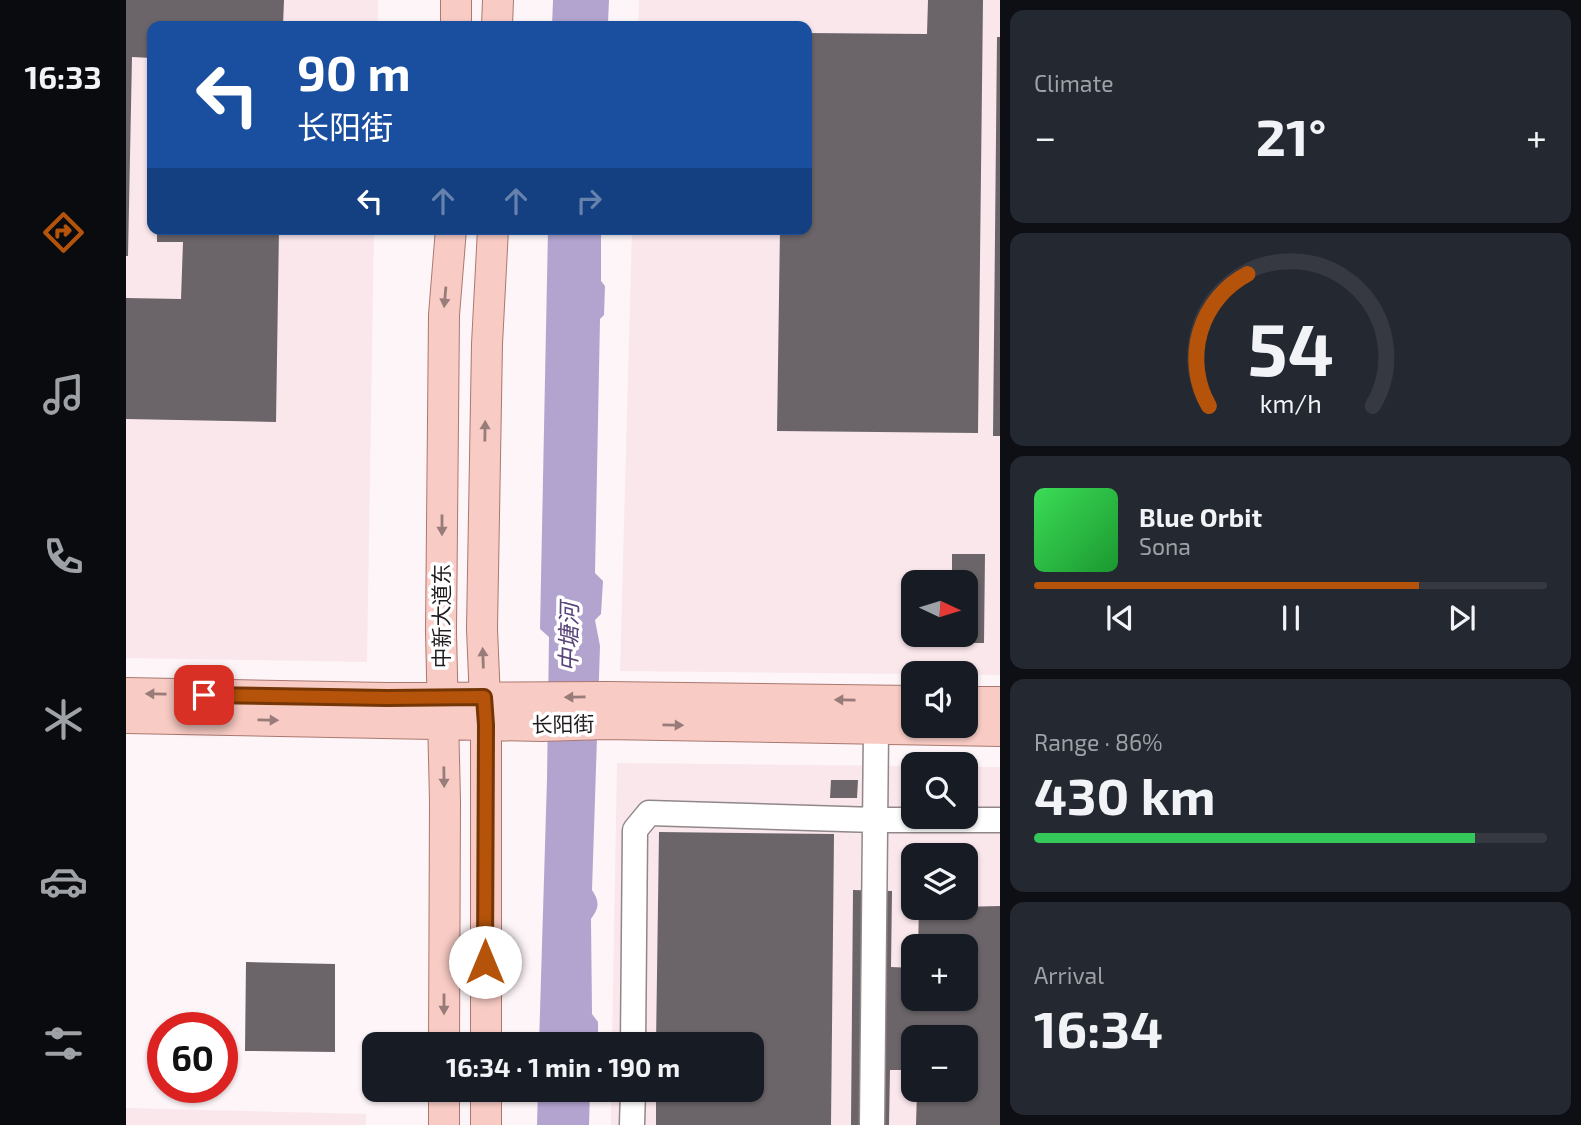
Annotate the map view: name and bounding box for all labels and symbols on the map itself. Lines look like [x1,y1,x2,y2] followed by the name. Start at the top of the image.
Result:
[439,286,450,308] one-way arrow
[479,419,491,441] one-way arrow
[436,514,448,536] one-way arrow
[428,564,453,669] street label: 中新大道东
[901,570,978,648] north arrow
[553,598,583,672] water label: 中塘河
[478,647,489,669] one-way arrow
[174,665,234,725] pin
[144,688,166,700] one-way arrow
[564,691,586,703] one-way arrow
[834,694,856,706] one-way arrow
[531,710,595,737] street label: 长阳街
[257,715,279,726] one-way arrow
[663,720,685,731] one-way arrow
[438,766,450,788] one-way arrow
[448,925,522,999] position arrow
[438,993,450,1015] one-way arrow
[147,1012,238,1103] speed limit sign: 60

